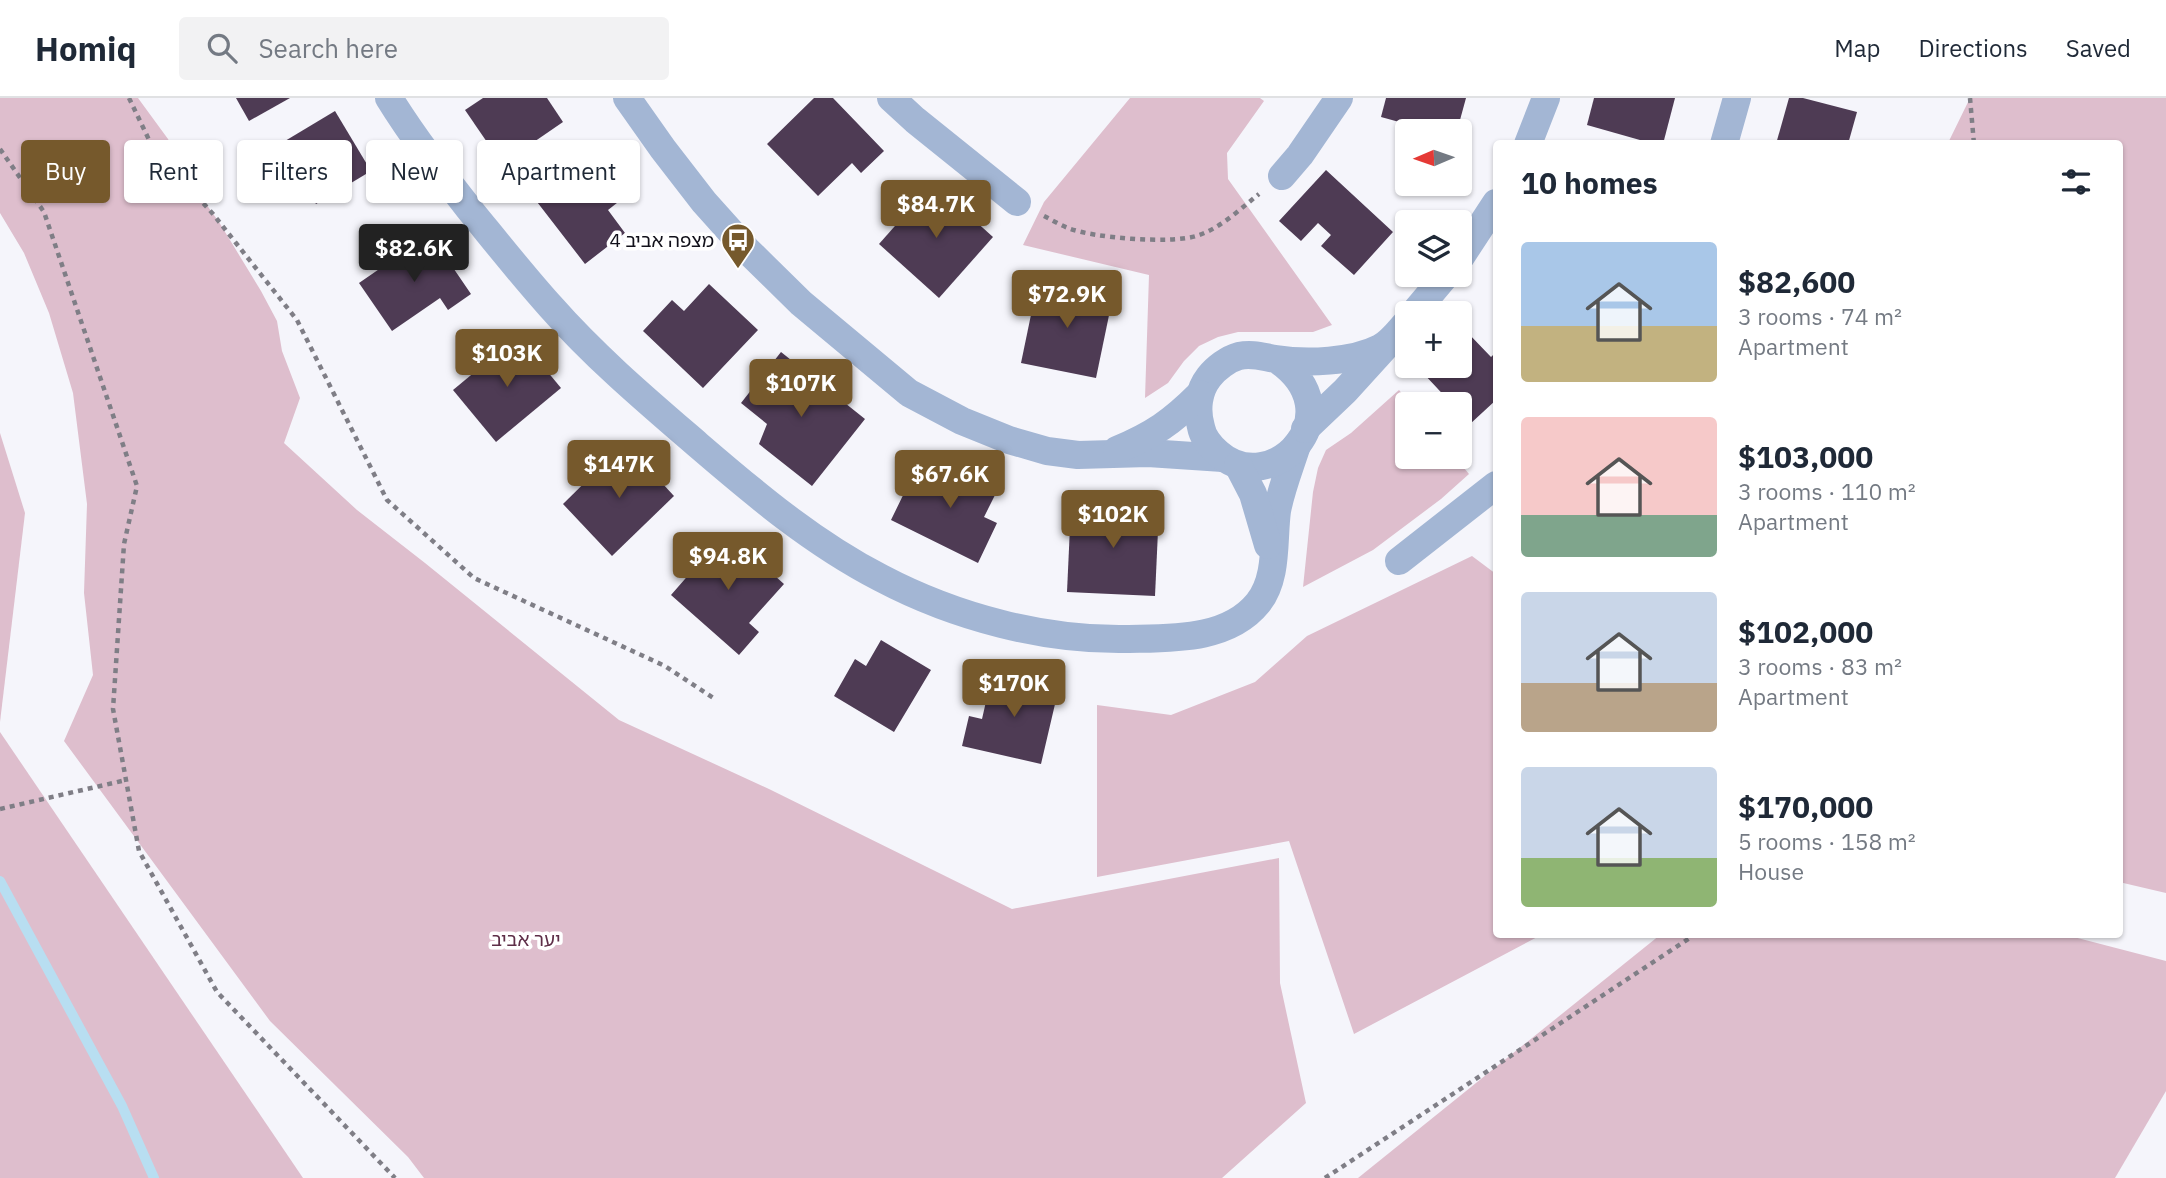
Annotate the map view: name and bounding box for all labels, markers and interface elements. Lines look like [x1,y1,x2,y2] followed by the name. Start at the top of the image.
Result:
[179,17,669,80] search box
[35,27,137,70] text: Homiq
[203,29,241,67] icon: search
[259,31,398,65] text: Search here
[1834,32,1880,64] text: Map
[1918,32,2028,64] text: Directions
[2066,32,2131,64] text: Saved
[1395,119,1472,196] north arrow
[1395,119,1472,469] map controls
[21,140,110,203] chip: Buy
[124,140,223,203] chip: Rent
[237,140,352,203] chip: Filters
[366,140,463,203] chip: New
[477,140,640,203] chip: Apartment
[1521,163,1658,202] text: 10 homes
[2057,163,2095,201] icon: filters
[879,180,993,240] pin: $84.7K
[897,188,975,218] text: $84.7K
[1395,210,1472,287] button: layers
[719,221,757,270] bus stop icon: מצפה אביב 4
[357,225,471,284] pin: $82.6K
[610,228,714,252] place label: מצפה אביב 4
[375,232,453,262] text: $82.6K
[1738,262,1855,301] text: $82,600
[1577,270,1661,354] icon: home
[1010,271,1124,330] pin: $72.9K
[1028,278,1106,308] text: $72.9K
[1395,301,1472,378] button: +
[1738,301,1902,331] text: 3 rooms · 74 m²
[458,330,556,389] pin: $103K
[1738,331,1849,361] text: Apartment
[471,337,543,367] text: $103K
[752,360,850,419] pin: $107K
[765,367,837,397] text: $107K
[1395,392,1472,469] button: −
[1738,437,1873,476] text: $103,000
[570,440,668,500] pin: $147K
[1577,445,1661,529] icon: home
[583,448,655,478] text: $147K
[893,450,1007,510] pin: $67.6K
[911,458,989,488] text: $67.6K
[1738,476,1916,506] text: 3 rooms · 110 m²
[1064,490,1162,550] pin: $102K
[1077,498,1149,528] text: $102K
[1738,506,1849,536] text: Apartment
[671,532,785,592] pin: $94.8K
[689,540,767,570] text: $94.8K
[1738,612,1873,651] text: $102,000
[1577,620,1661,704] icon: home
[1738,651,1902,681] text: 3 rooms · 83 m²
[965,660,1063,719] pin: $170K
[978,667,1050,697] text: $170K
[1738,681,1849,711] text: Apartment
[1738,787,1873,826] text: $170,000
[1577,795,1661,879] icon: home
[1738,826,1916,856] text: 5 rooms · 158 m²
[1738,856,1804,886] text: House
[491,927,561,951] park label: יער אביב

